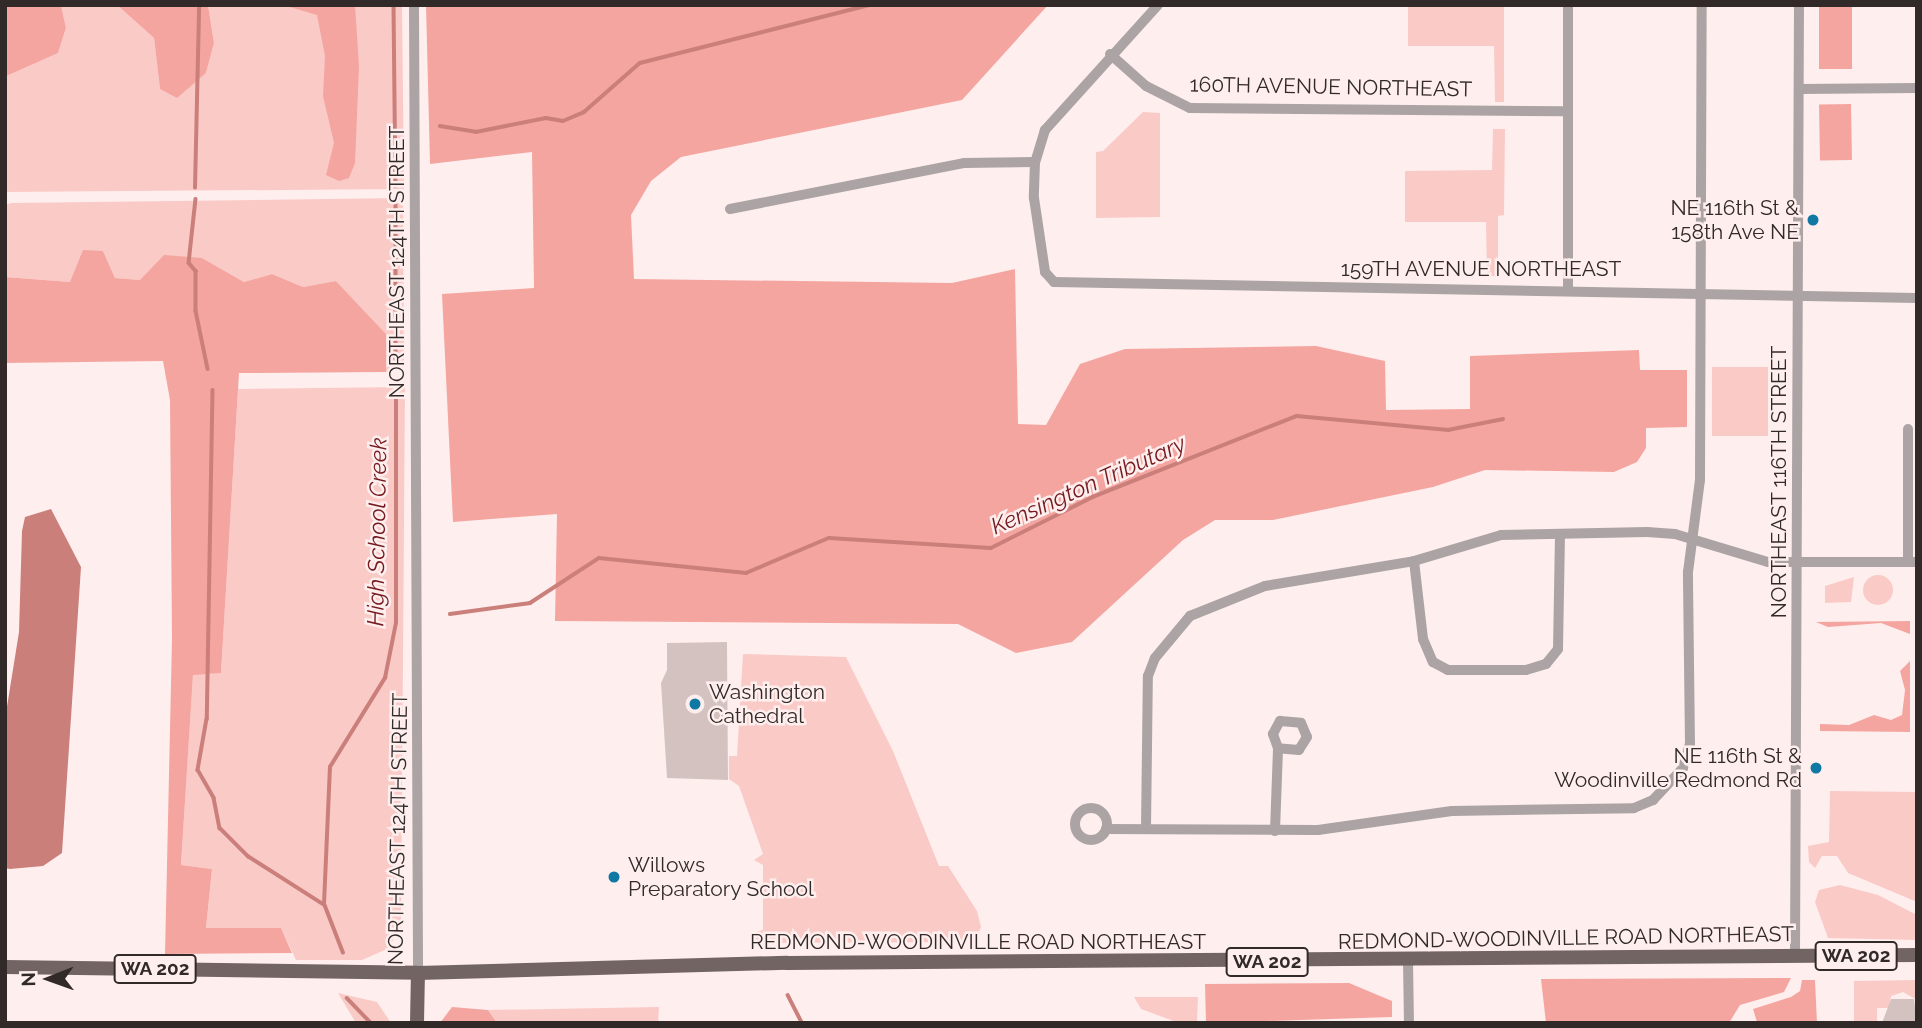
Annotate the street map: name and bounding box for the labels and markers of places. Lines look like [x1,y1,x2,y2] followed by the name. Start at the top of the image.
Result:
[1670,195,1799,245] place label: NE 116th St & 158th Ave NE
[1805,212,1821,228] marker: NE 116th St & 158th Ave NE
[709,679,825,729] place label: Washington Cathedral
[687,696,703,712] marker: Washington Cathedral
[1554,743,1802,793] place label: NE 116th St & Woodinville Redmond Rd
[1808,760,1824,776] marker: NE 116th St & Woodinville Redmond Rd
[628,852,814,902] place label: Willows Preparatory School
[606,869,622,885] marker: Willows Preparatory School

